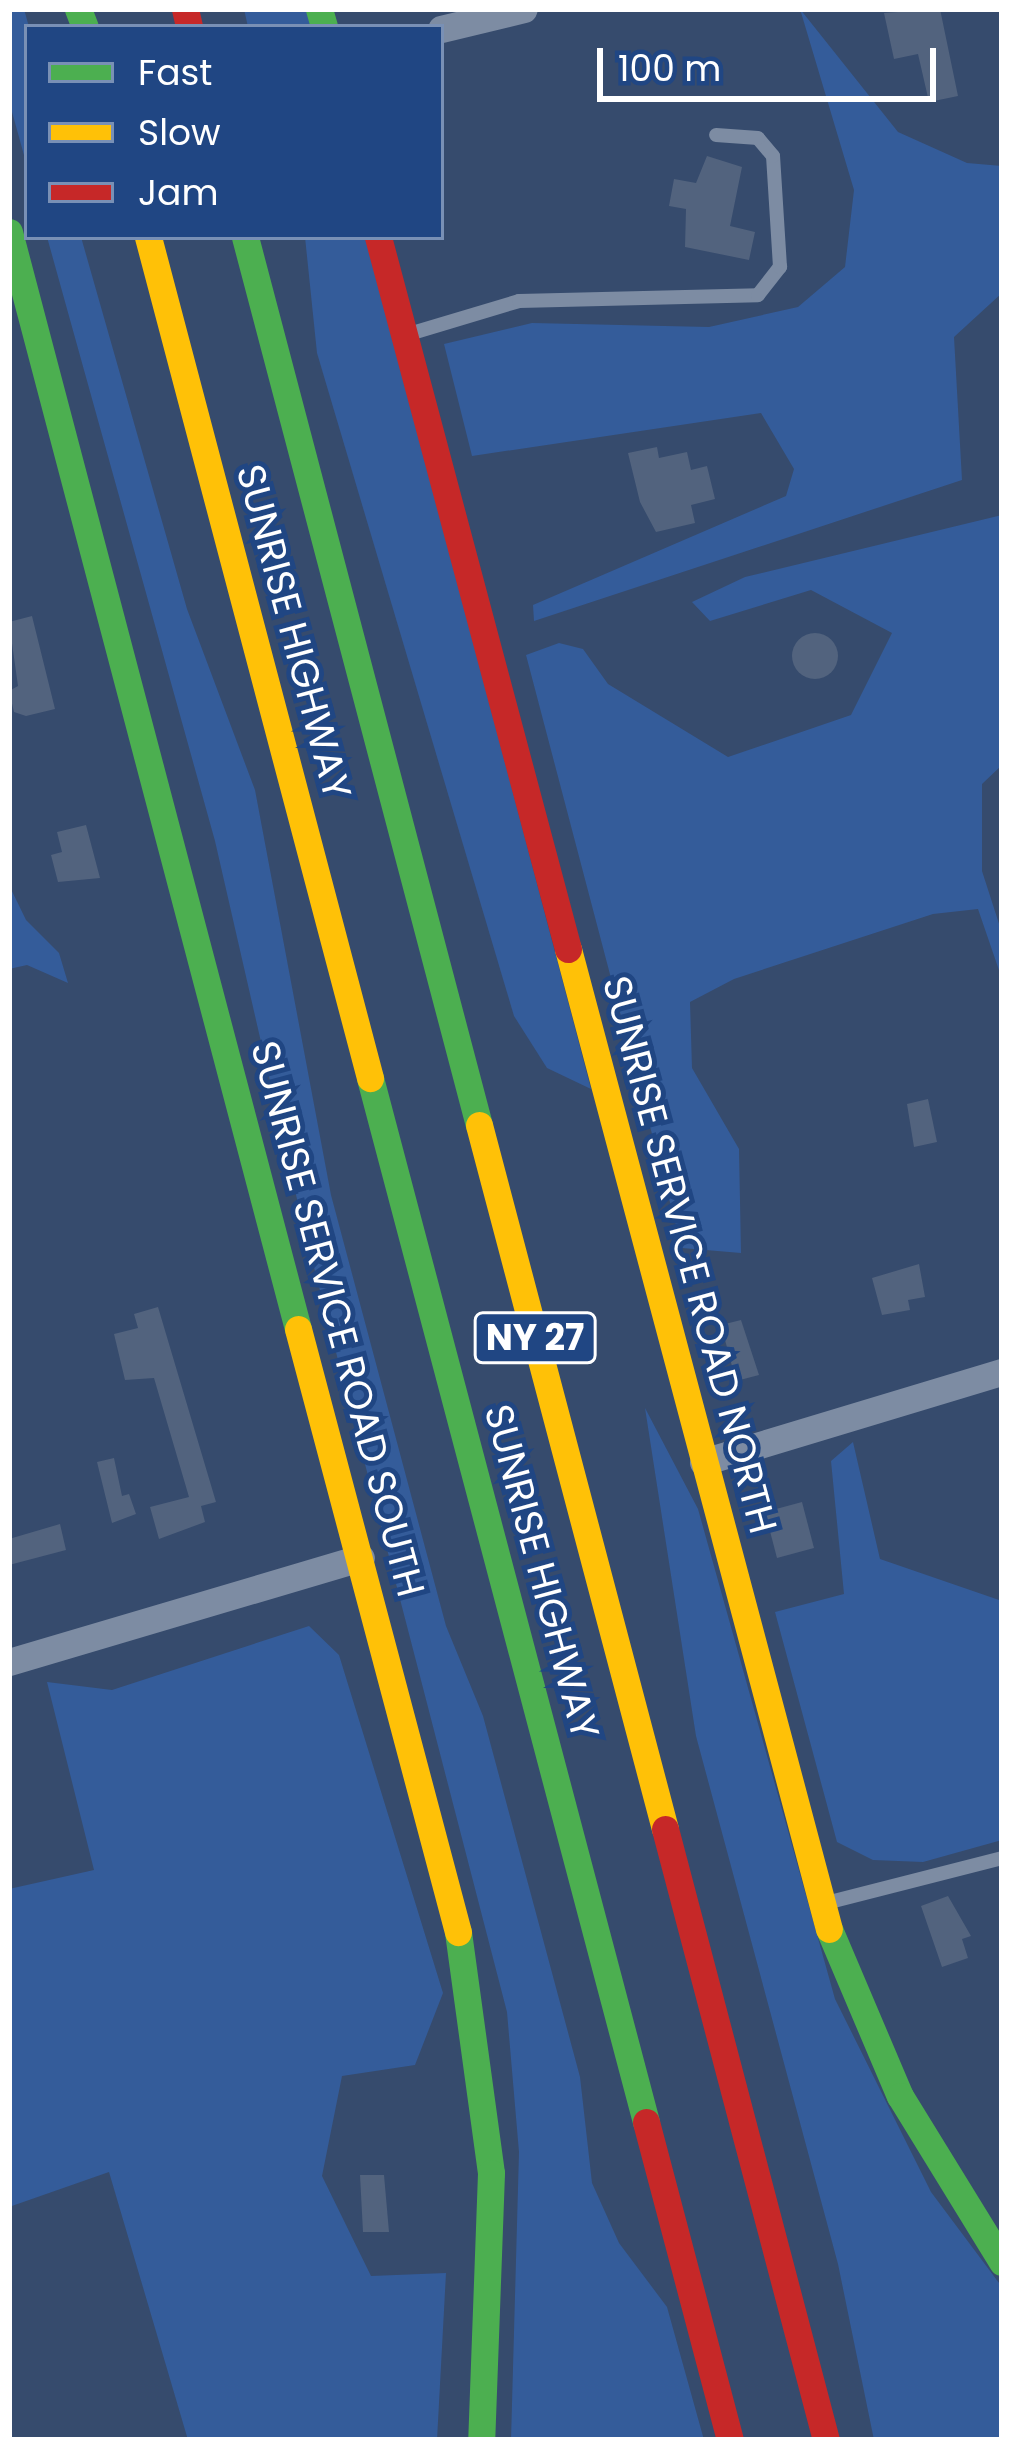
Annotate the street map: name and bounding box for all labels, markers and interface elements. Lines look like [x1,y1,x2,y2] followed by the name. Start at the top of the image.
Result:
[24,24,444,240] legend
[603,24,942,98] scale bar
[618,43,721,94] text: 100 m
[138,47,212,98] text: Fast
[138,107,221,158] text: Slow
[138,167,219,218] text: Jam
[226,460,360,804] street label: SUNRISE HIGHWAY
[592,971,786,1539] street label: SUNRISE SERVICE ROAD NORTH
[240,1036,434,1602] street label: SUNRISE SERVICE ROAD SOUTH
[472,1308,598,1368] road number: NY 27
[474,1400,608,1744] street label: SUNRISE HIGHWAY

